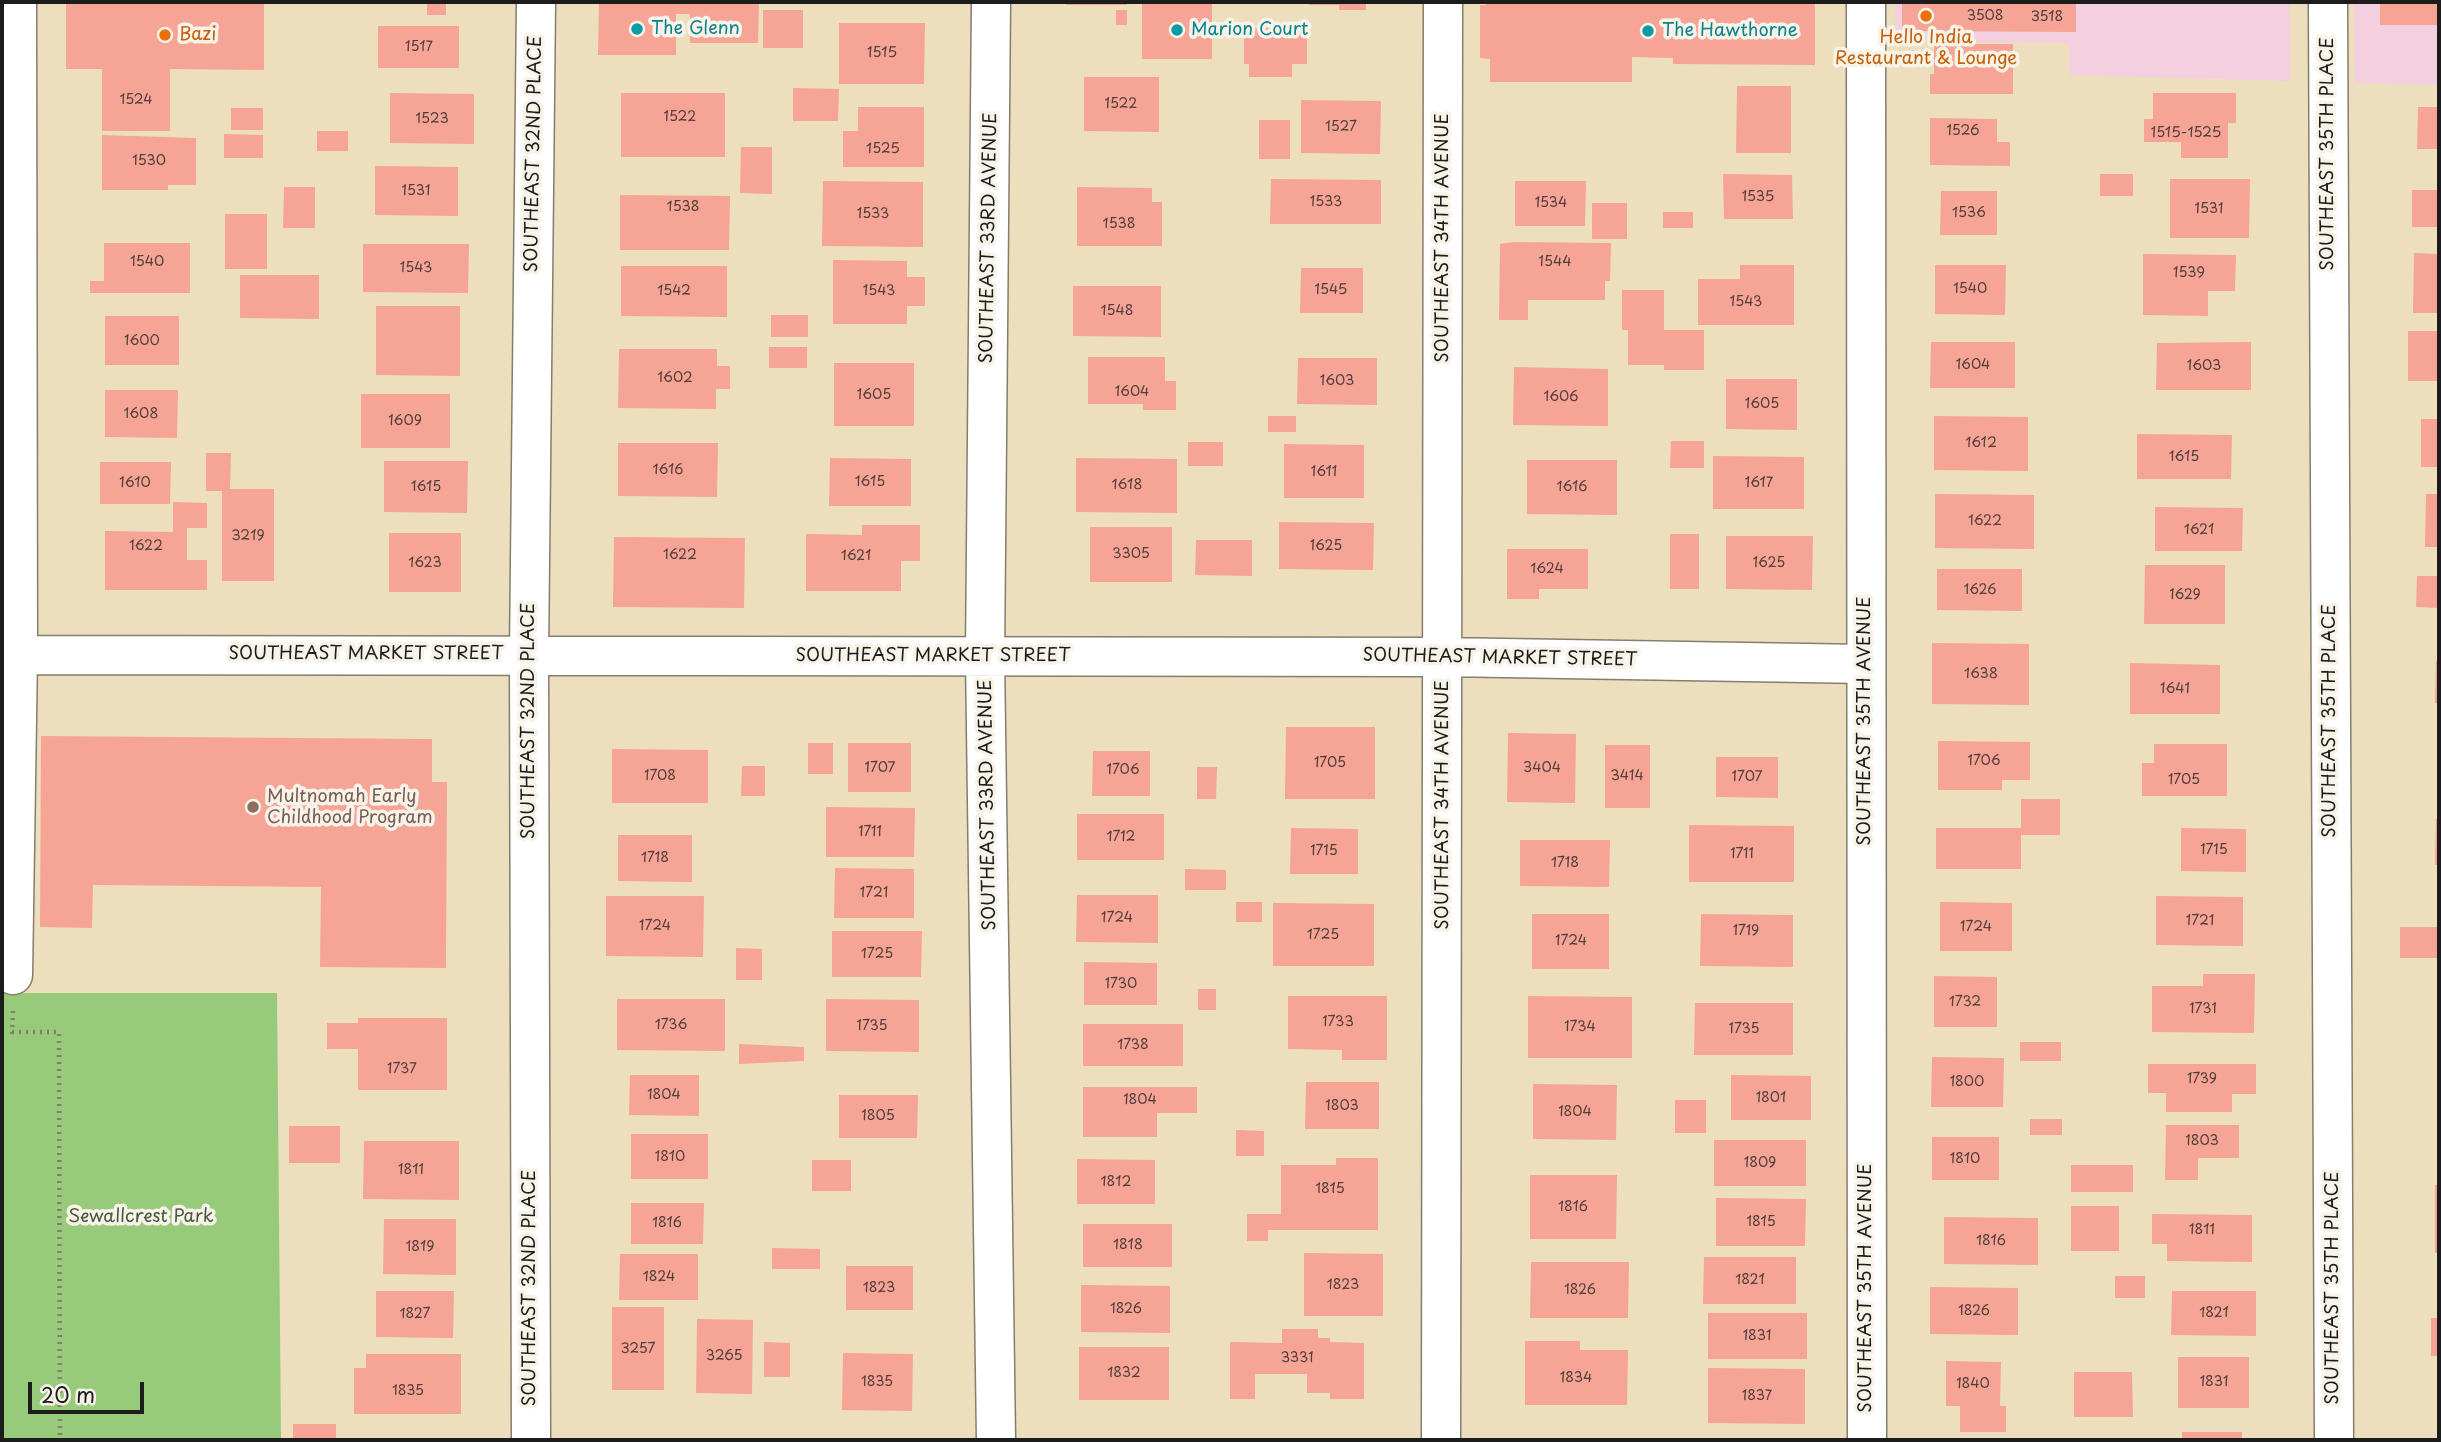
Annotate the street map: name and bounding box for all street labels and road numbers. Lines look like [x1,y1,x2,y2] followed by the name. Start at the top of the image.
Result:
[521,36,547,272] street label: SOUTHEAST 32ND PLACE
[2317,37,2339,271] street label: SOUTHEAST 35TH PLACE
[976,112,1002,364] street label: SOUTHEAST 33RD AVENUE
[1432,113,1454,363] street label: SOUTHEAST 34TH AVENUE
[1854,596,1876,846] street label: SOUTHEAST 35TH AVENUE
[518,603,540,839] street label: SOUTHEAST 32ND PLACE
[2319,604,2341,838] street label: SOUTHEAST 35TH PLACE
[229,643,503,665] street label: SOUTHEAST MARKET STREET
[796,645,1070,667] street label: SOUTHEAST MARKET STREET
[1362,645,1638,671] street label: SOUTHEAST MARKET STREET
[975,679,1001,931] street label: SOUTHEAST 33RD AVENUE
[1432,680,1454,930] street label: SOUTHEAST 34TH AVENUE
[1855,1163,1877,1413] street label: SOUTHEAST 35TH AVENUE
[519,1170,541,1406] street label: SOUTHEAST 32ND PLACE
[2322,1171,2344,1405] street label: SOUTHEAST 35TH PLACE

